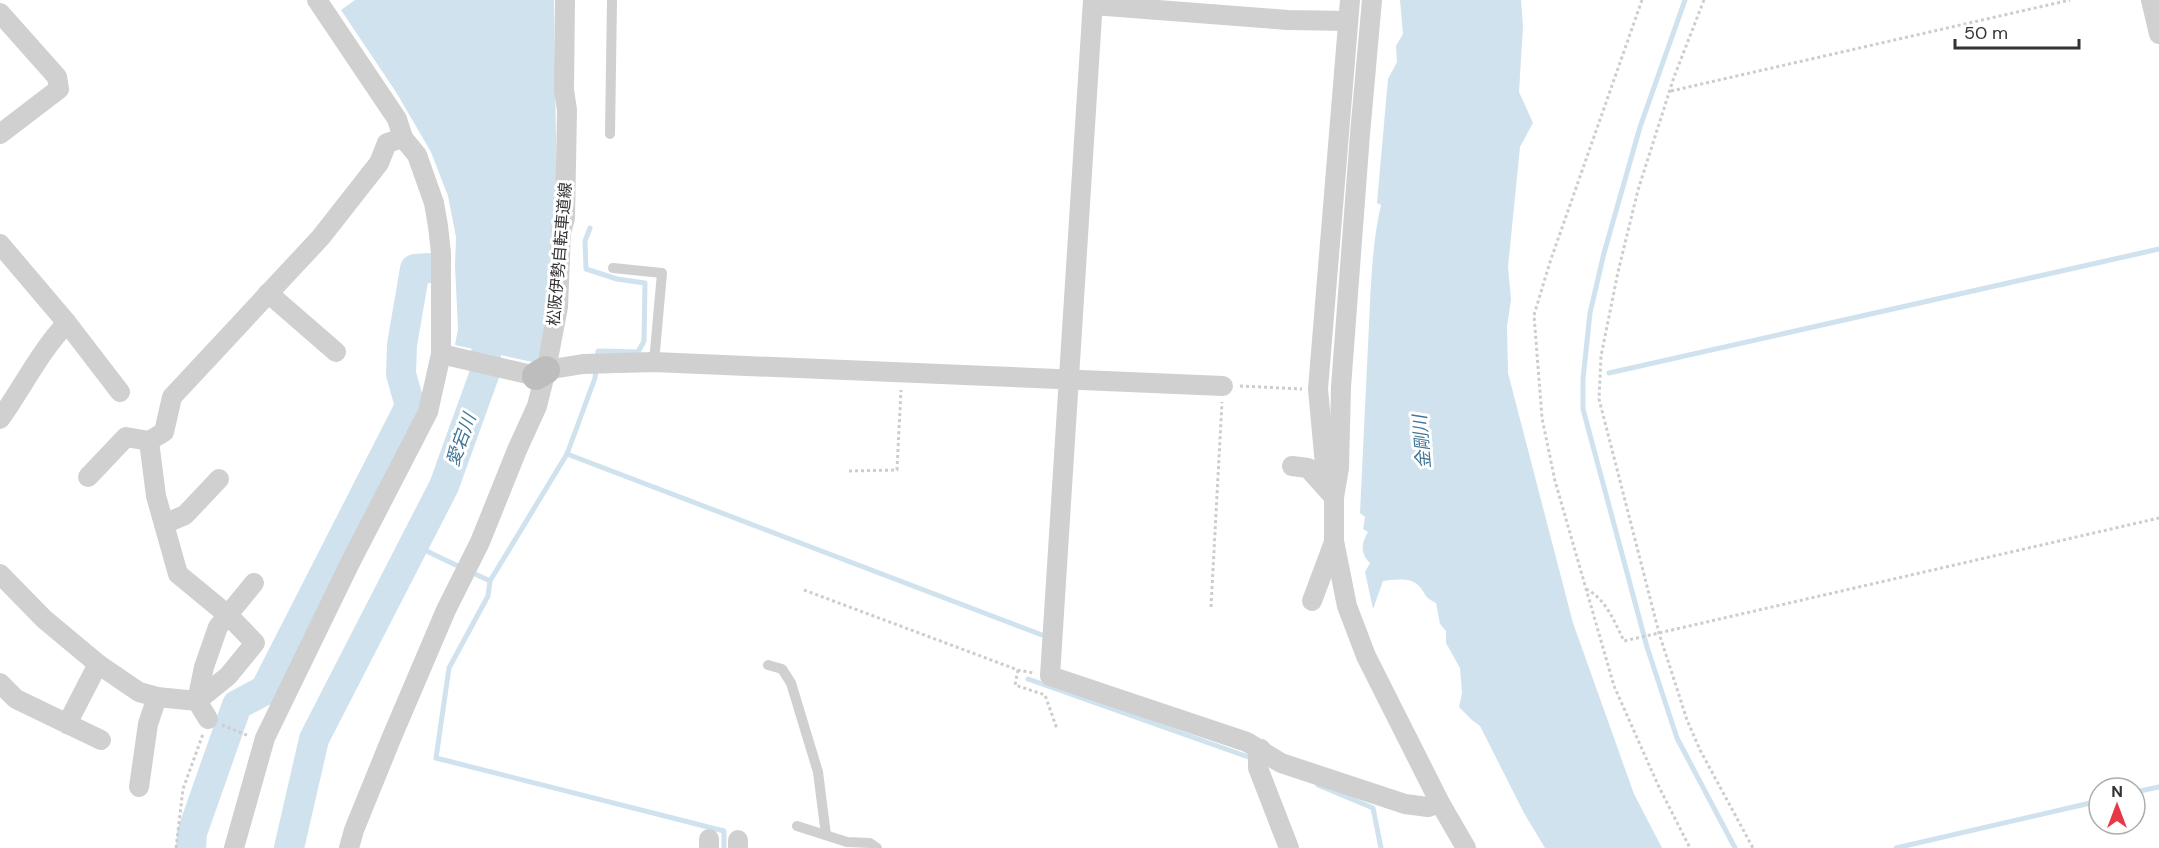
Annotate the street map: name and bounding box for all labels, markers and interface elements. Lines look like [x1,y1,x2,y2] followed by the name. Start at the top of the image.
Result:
[1955,12,2080,50] scale bar
[1964,21,2008,45] text: 50 m
[543,181,576,327] street label: 松阪伊勢自転車道線
[440,409,482,469] water label: 愛宕川
[1408,412,1436,470] water label: 金剛川
[2087,776,2147,836] north arrow
[2111,781,2123,802] text: N

